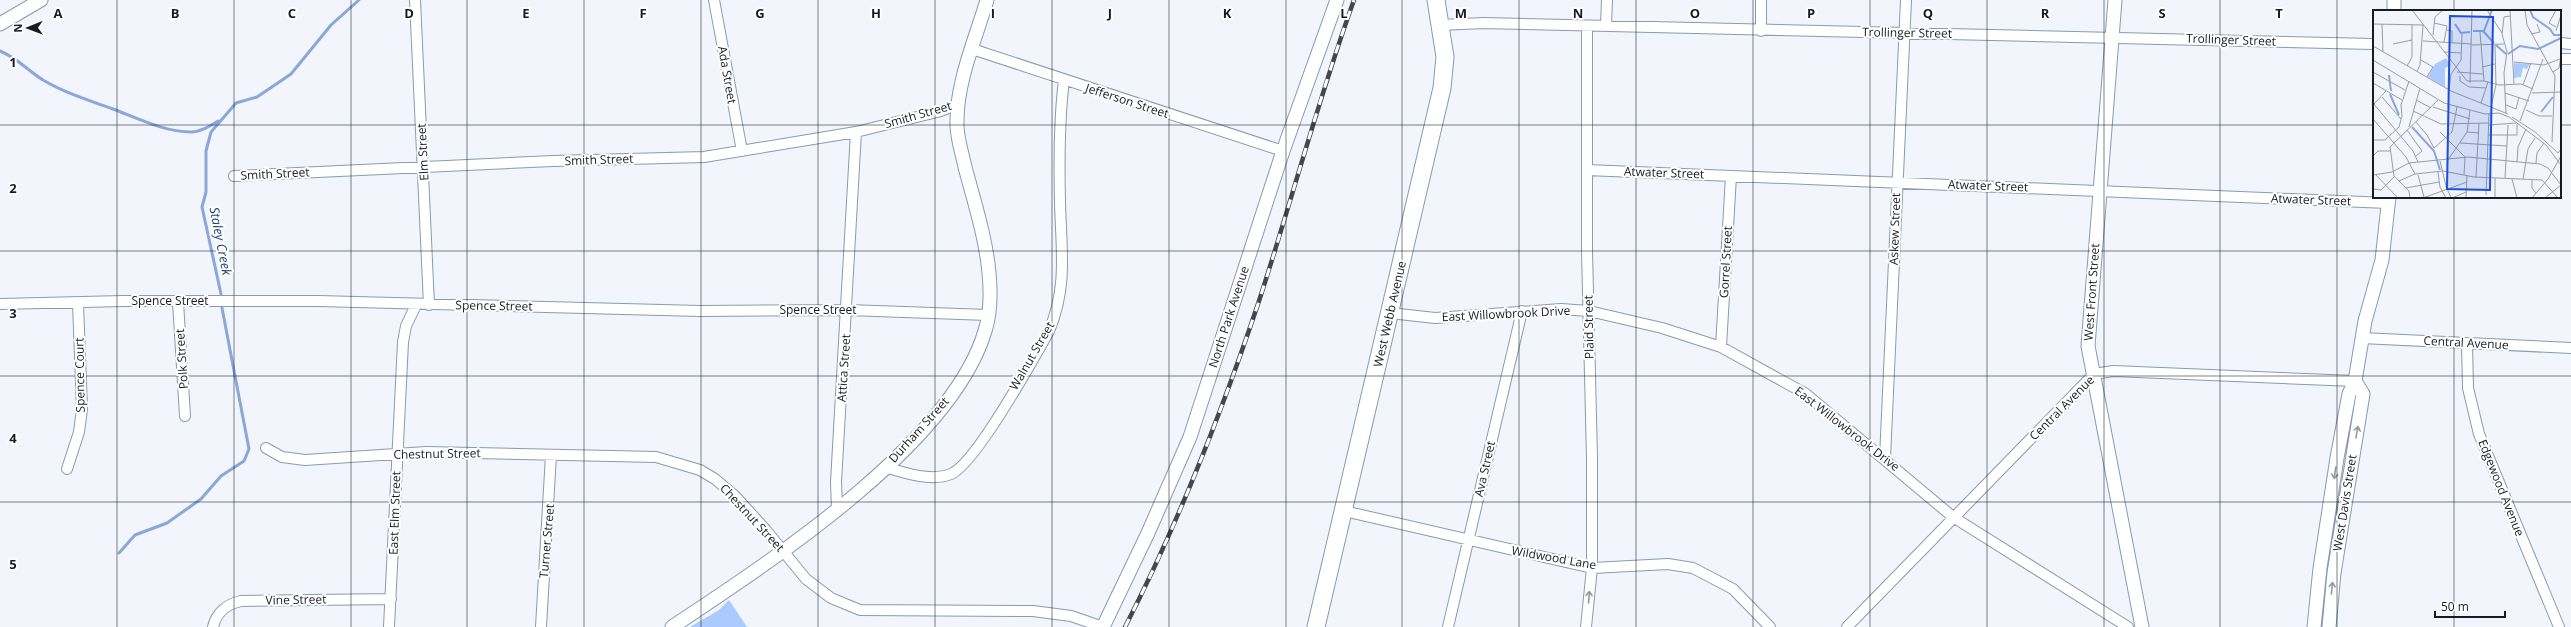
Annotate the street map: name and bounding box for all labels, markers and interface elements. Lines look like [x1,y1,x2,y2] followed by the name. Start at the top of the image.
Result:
[54,4,63,22] text: A
[171,4,180,22] text: B
[288,4,296,22] text: C
[404,4,414,22] text: D
[522,4,530,22] text: E
[639,4,647,22] text: F
[755,4,765,22] text: G
[871,4,881,22] text: H
[991,4,995,22] text: I
[1107,4,1112,22] text: J
[1223,4,1232,22] text: K
[1340,4,1348,22] text: L
[1455,4,1467,22] text: M
[1573,4,1583,22] text: N
[1690,4,1700,22] text: O
[1807,4,1815,22] text: P
[1923,4,1933,22] text: Q
[2041,4,2050,22] text: R
[2158,4,2166,22] text: S
[2275,4,2283,22] text: T
[8,8,48,48] north arrow
[2373,10,2561,198] inset map
[1862,23,1952,42] street label: Trollinger Street
[10,24,25,33] text: N
[2186,29,2276,50] street label: Trollinger Street
[714,45,741,105] street label: Ada Street
[9,53,17,71] text: 1
[1082,79,1171,122] street label: Jefferson Street
[882,97,953,132] street label: Smith Street
[413,123,432,181] street label: Elm Street
[564,150,634,169] street label: Smith Street
[240,163,310,184] street label: Smith Street
[1624,163,1704,182] street label: Atwater Street
[1948,176,2028,195] street label: Atwater Street
[9,179,17,197] text: 2
[2271,190,2351,209] street label: Atwater Street
[1885,193,1904,265] street label: Askew Street
[206,205,237,277] water label: Staley Creek
[1715,226,1736,298] street label: Gorrel Street
[2080,243,2103,341] street label: West Front Street
[1369,259,1410,369] street label: West Webb Avenue
[1204,264,1253,370] street label: North Park Avenue
[131,292,209,309] street label: Spence Street
[1579,295,1598,359] street label: Plaid Street
[455,296,533,315] street label: Spence Street
[779,301,857,318] street label: Spence Street
[1441,302,1571,325] street label: East Willowbrook Drive
[9,304,17,322] text: 3
[1005,318,1058,393] street label: Walnut Street
[171,328,192,390] street label: Polk Street
[2423,332,2509,353] street label: Central Avenue
[833,333,854,403] street label: Attica Street
[70,337,89,413] street label: Spence Court
[2025,371,2098,444] street label: Central Avenue
[1791,382,1903,475] street label: East Willowbrook Drive
[885,393,953,466] street label: Durham Street
[2353,426,2361,439] one-way arrow
[9,429,17,447] text: 4
[2474,437,2529,539] street label: Edgewood Avenue
[1470,439,1499,499] street label: Ava Street
[393,444,481,463] street label: Chestnut Street
[2328,453,2361,552] street label: West Davis Street
[2331,466,2339,479] one-way arrow
[385,471,404,555] street label: East Elm Street
[716,480,788,555] street label: Chestnut Street
[535,503,558,579] street label: Turner Street
[1510,542,1598,573] street label: Wildwood Lane
[9,555,17,573] text: 5
[2329,582,2336,595] one-way arrow
[265,590,327,609] street label: Vine Street
[1585,591,1592,604] one-way arrow
[2435,593,2505,619] scale bar
[2441,598,2469,615] text: 50 m

